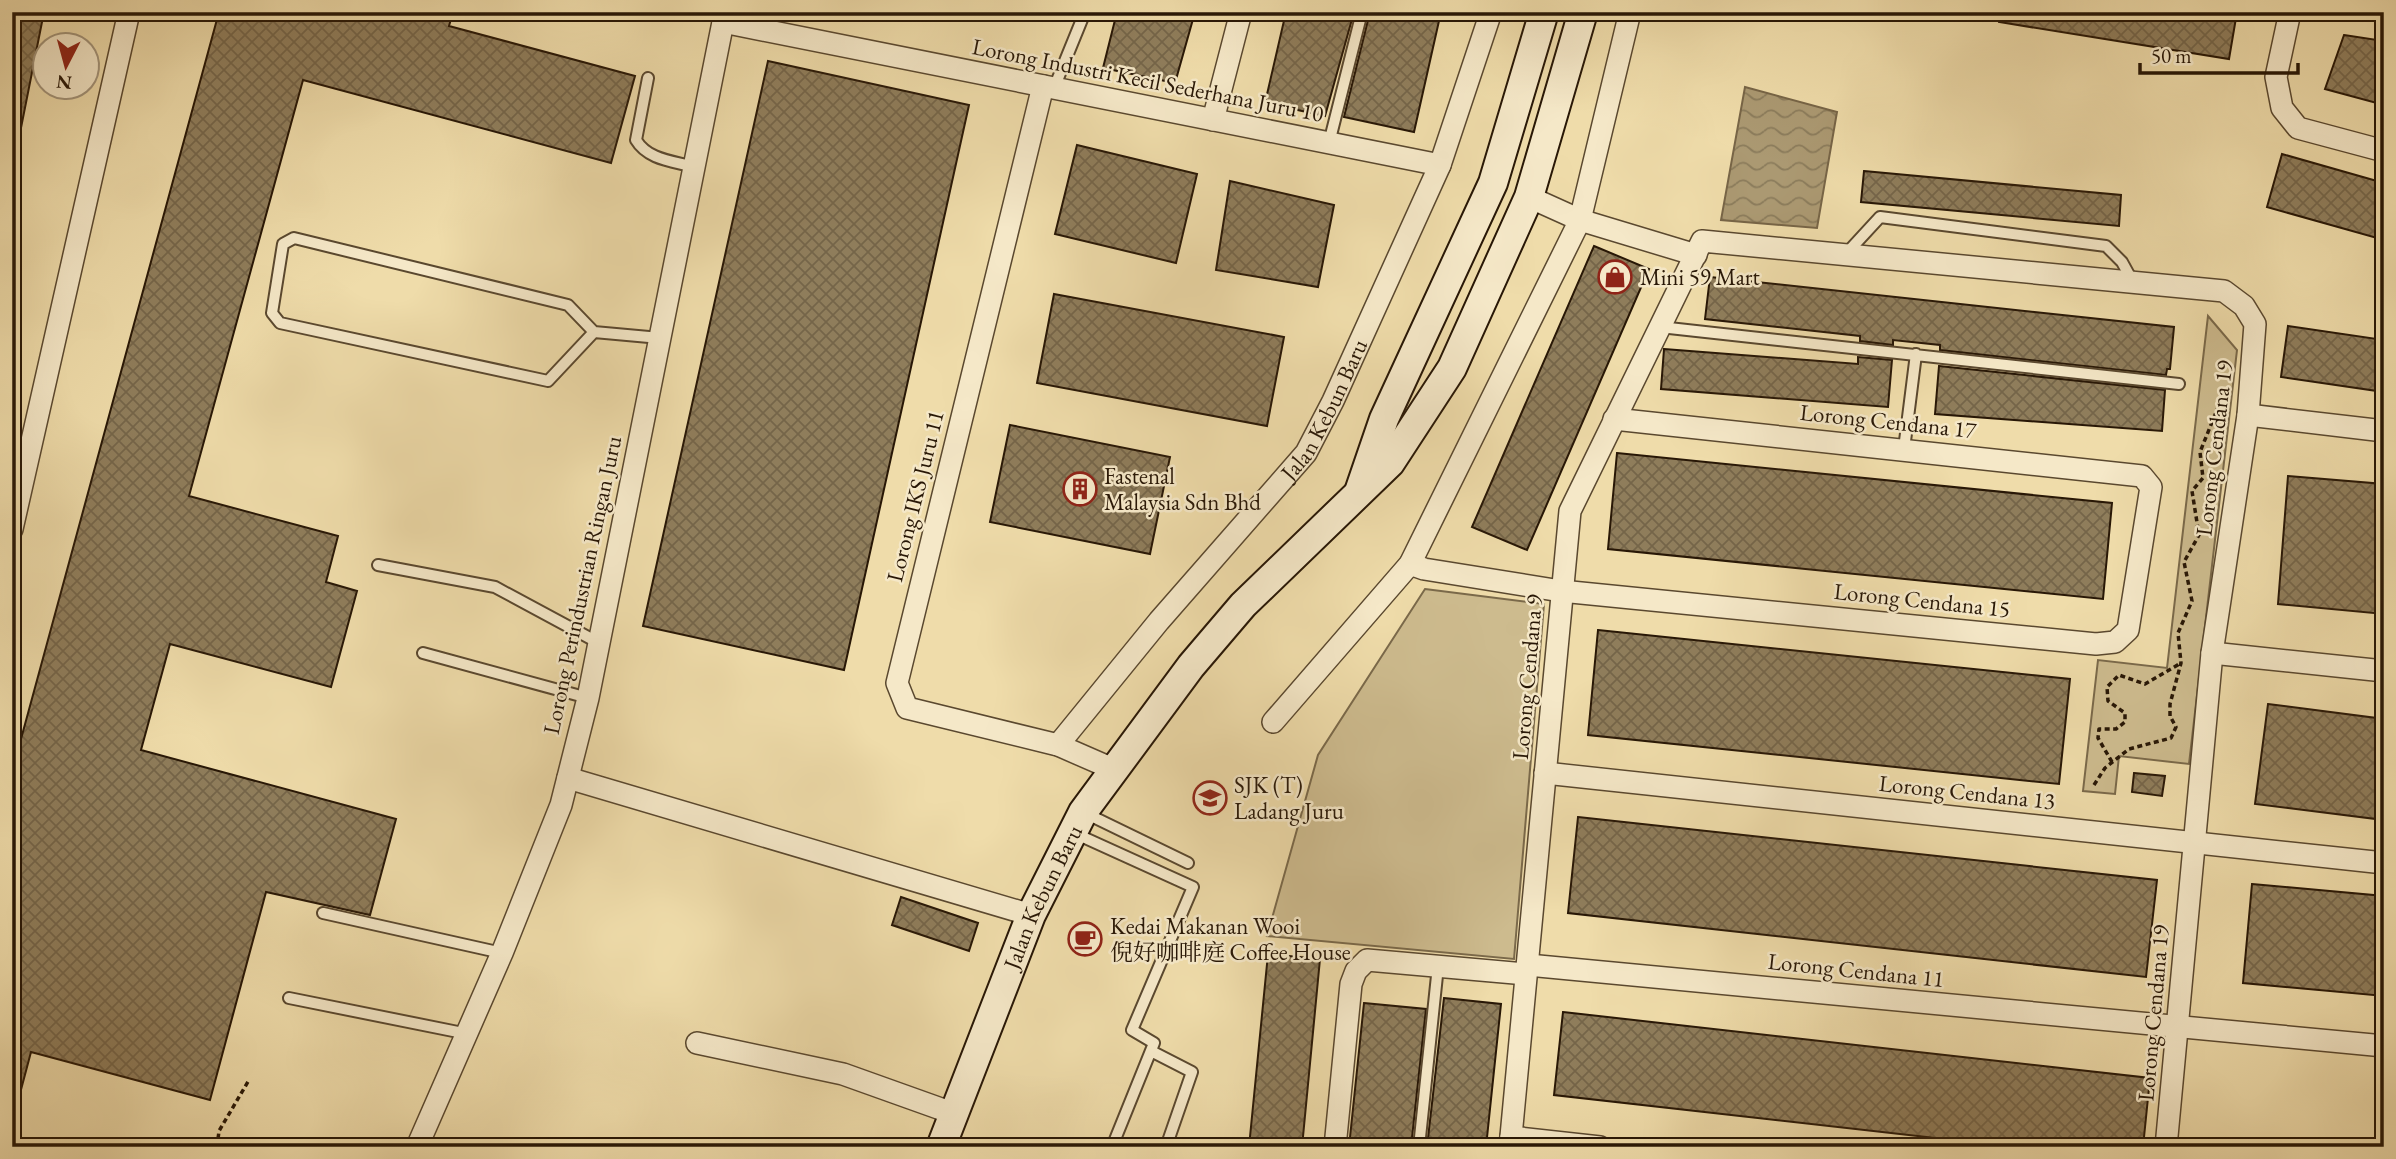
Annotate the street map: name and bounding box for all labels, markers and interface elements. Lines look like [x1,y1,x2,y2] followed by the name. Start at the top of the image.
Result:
[970,31,1326,129] street label: Lorong Industri Kecil Sederhana Juru 10
[32,32,102,102] north arrow
[2140,32,2298,76] scale bar
[2151,42,2192,69] text: 50 m
[55,69,73,96] text: N
[1596,258,1634,296] shop icon: Mini 59 Mart
[1640,262,1761,292] place label: Mini 59 Mart
[1273,334,1374,488] street label: Jalan Kebun Baru
[2188,358,2240,538] street label: Lorong Cendana 19
[1798,397,1978,445] street label: Lorong Cendana 17
[879,407,951,585] street label: Lorong IKS Juru 11
[536,433,628,737] street label: Lorong Perindustrian Ringan Juru
[1104,461,1261,517] place label: Fastenal Malaysia Sdn Bhd
[1061,470,1099,508] building icon: Fastenal Malaysia Sdn Bhd
[1832,576,2012,624] street label: Lorong Cendana 15
[1505,593,1549,761] street label: Lorong Cendana 9
[1877,768,2057,816] street label: Lorong Cendana 13
[1234,770,1344,826] place label: SJK (T) Ladang Juru
[1191,779,1229,817] school or university icon: SJK (T) Ladang Juru
[996,820,1089,975] street label: Jalan Kebun Baru
[1110,911,1351,967] place label: Kedai Makanan Wooi 倪好咖啡庭 Coffee House
[1066,920,1104,958] cafe icon: Kedai Makanan Wooi 倪好咖啡庭 Coffee House
[2130,924,2176,1102] street label: Lorong Cendana 19
[1766,946,1946,994] street label: Lorong Cendana 11

